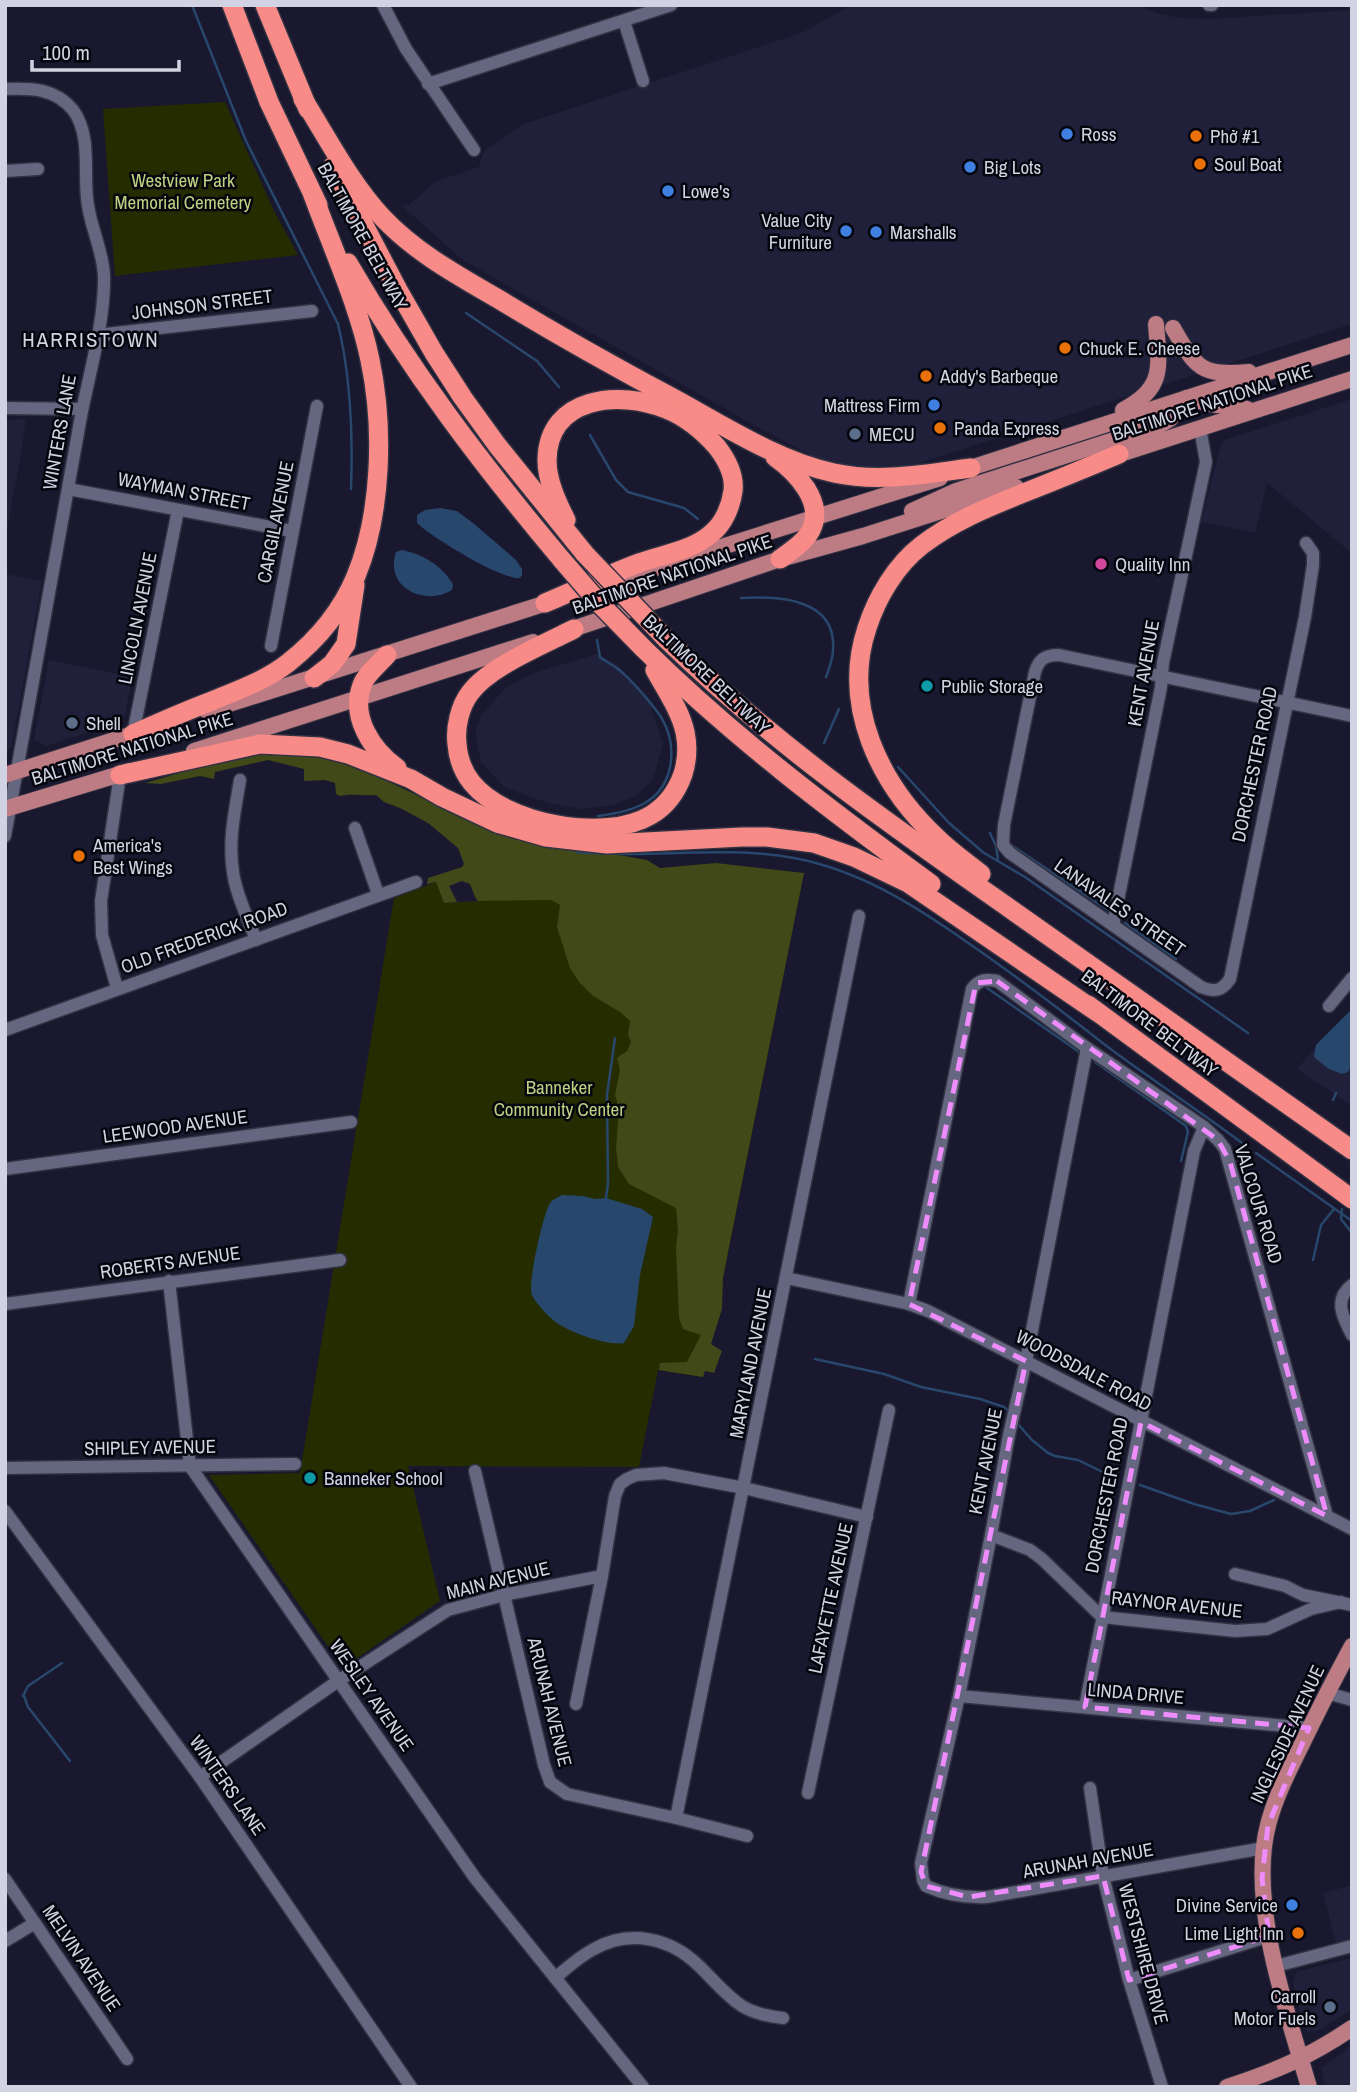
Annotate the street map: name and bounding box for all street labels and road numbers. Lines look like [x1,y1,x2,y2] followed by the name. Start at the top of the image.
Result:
[312,158,415,315] street label: BALTIMORE BELTWAY
[130,282,275,326] street label: JOHNSON STREET
[1108,357,1316,447] street label: BALTIMORE NATIONAL PIKE
[36,372,82,492] street label: WINTERS LANE
[250,459,300,585] street label: CARGIL AVENUE
[116,465,253,517] street label: WAYMAN STREET
[569,528,775,620] street label: BALTIMORE NATIONAL PIKE
[111,550,163,686] street label: LINCOLN AVENUE
[638,608,777,740] street label: BALTIMORE BELTWAY
[1121,618,1165,728] street label: KENT AVENUE
[1225,684,1283,844] street label: DORCHESTER ROAD
[28,705,236,791] street label: BALTIMORE NATIONAL PIKE
[1049,852,1191,962] street label: LANAVALES STREET
[117,895,291,979] street label: OLD FREDERICK ROAD
[1076,963,1224,1083] street label: BALTIMORE BELTWAY
[101,1103,249,1149] street label: LEEWOOD AVENUE
[1229,1141,1289,1267] street label: VALCOUR ROAD
[98,1239,242,1285] street label: ROBERTS AVENUE
[723,1286,777,1440] street label: MARYLAND AVENUE
[1011,1323,1157,1417] street label: WOODSDALE ROAD
[962,1406,1008,1516] street label: KENT AVENUE
[1078,1415,1134,1575] street label: DORCHESTER ROAD
[84,1433,216,1461] street label: SHIPLEY AVENUE
[801,1520,859,1676] street label: LAFAYETTE AVENUE
[444,1555,552,1605] street label: MAIN AVENUE
[1110,1584,1244,1624] street label: RAYNOR AVENUE
[324,1634,420,1756] street label: WESLEY AVENUE
[521,1634,579,1769] street label: ARUNAH AVENUE
[1244,1661,1330,1807] street label: INGLESIDE AVENUE
[1087,1676,1185,1710] street label: LINDA DRIVE
[184,1730,272,1840] street label: WINTERS LANE
[1020,1836,1155,1884] street label: ARUNAH AVENUE
[1113,1881,1175,2027] street label: WESTSHIRE DRIVE
[37,1900,127,2016] street label: MELVIN AVENUE

